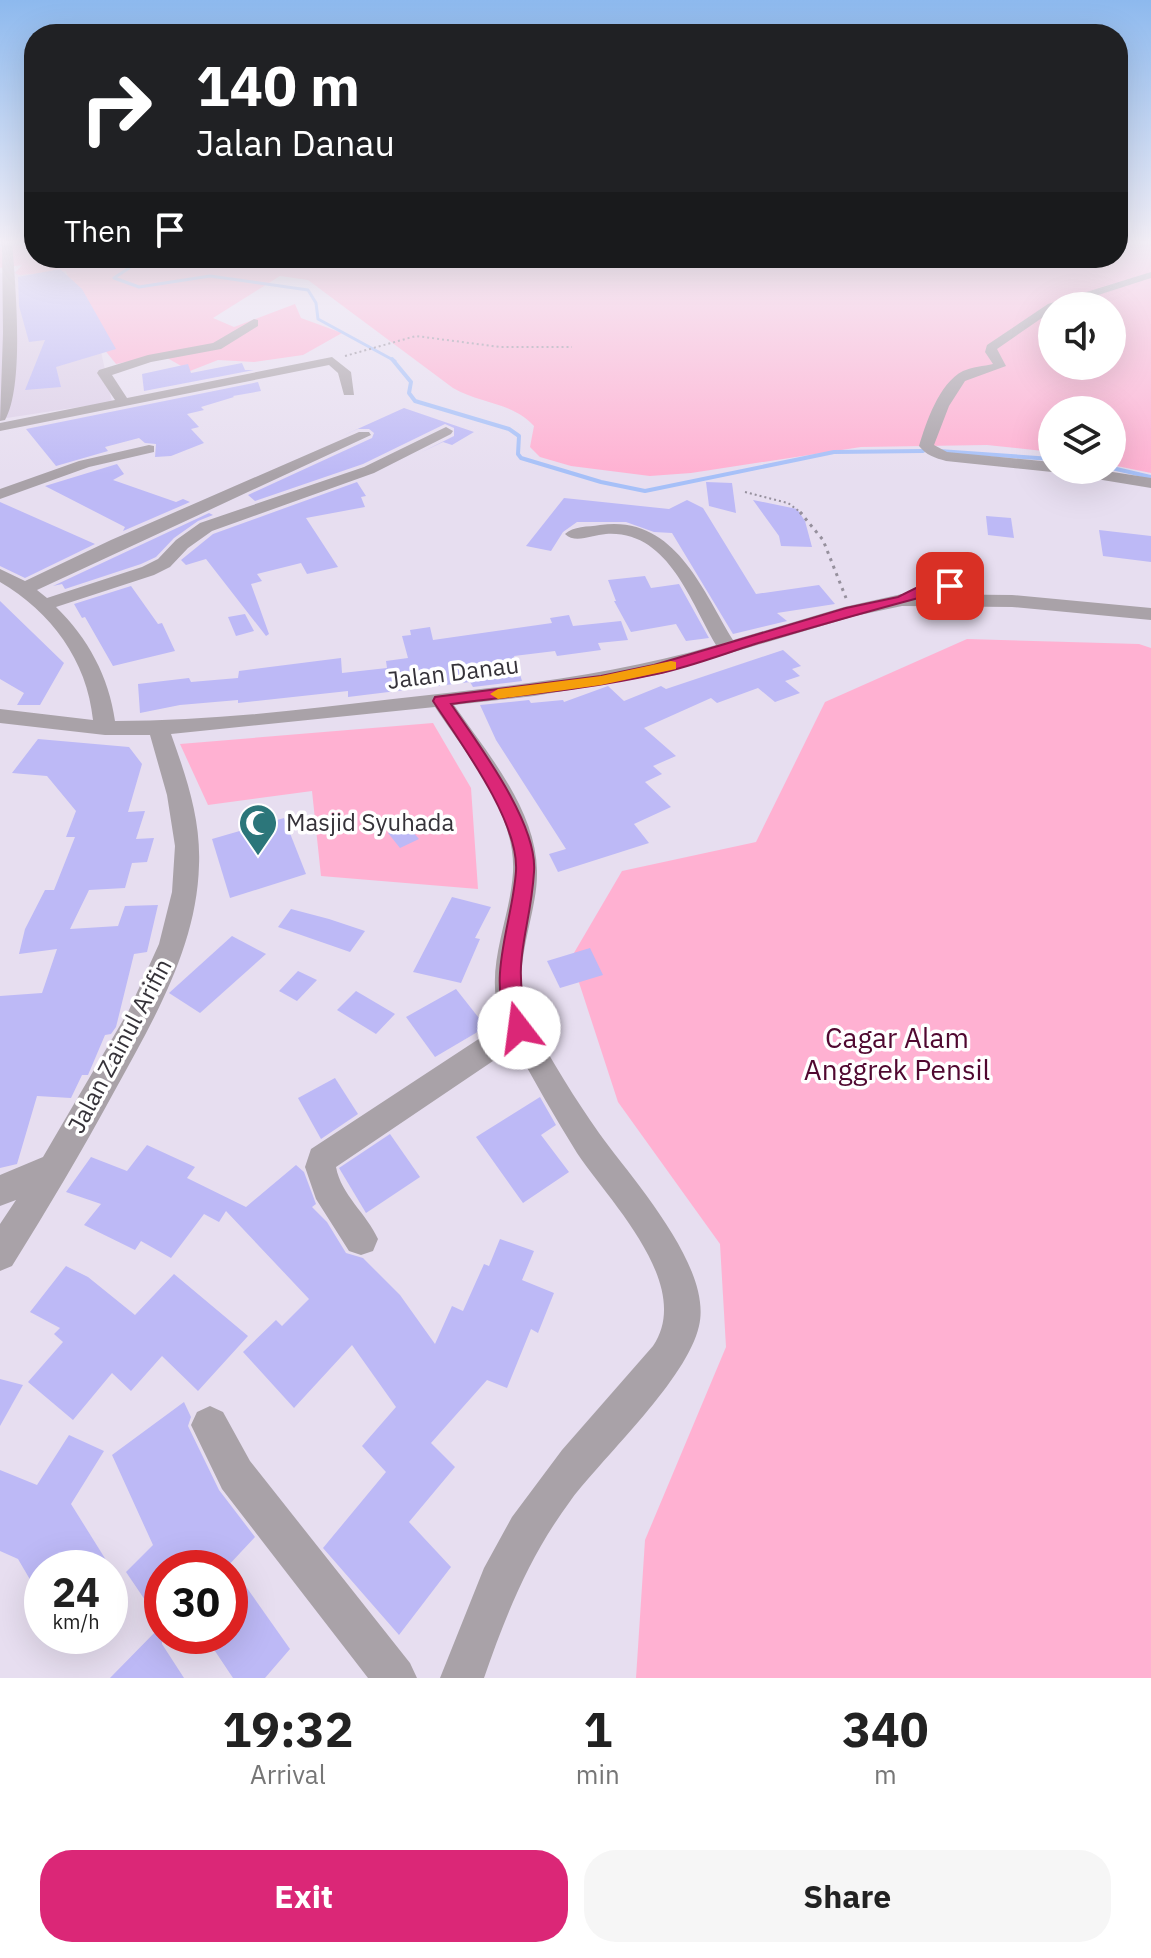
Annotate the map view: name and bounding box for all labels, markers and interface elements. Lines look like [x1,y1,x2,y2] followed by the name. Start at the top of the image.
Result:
[196,49,360,121] text: 140 m
[64,56,168,160] icon: right
[196,119,395,166] text: Jalan Danau
[148,208,192,252] icon: arrive
[64,211,132,250] text: Then
[1038,292,1126,484] map controls
[1038,292,1126,380] button: sound
[1038,396,1126,484] button: layers
[916,552,984,620] pin
[928,564,972,608] icon: arrive
[385,648,521,696] street label: Jalan Danau
[237,802,279,857] mosque icon: Masjid Syuhada
[286,806,454,838] place label: Masjid Syuhada
[60,953,179,1138] street label: Jalan Zainul Arifin
[477,986,561,1070] position arrow
[804,1019,990,1088] park label: Cagar Alam Anggrek Pensil
[144,1550,248,1654] speed limit sign: 30
[52,1566,100,1618] text: 24
[52,1608,100,1635] text: km/h
[222,1698,353,1760] text: 19:32
[583,1698,612,1760] text: 1
[842,1698,929,1760] text: 340
[250,1757,326,1791] text: Arrival
[576,1757,620,1791] text: min
[874,1757,897,1791] text: m
[40,1850,568,1942] button: Exit
[584,1850,1111,1942] button: Share

